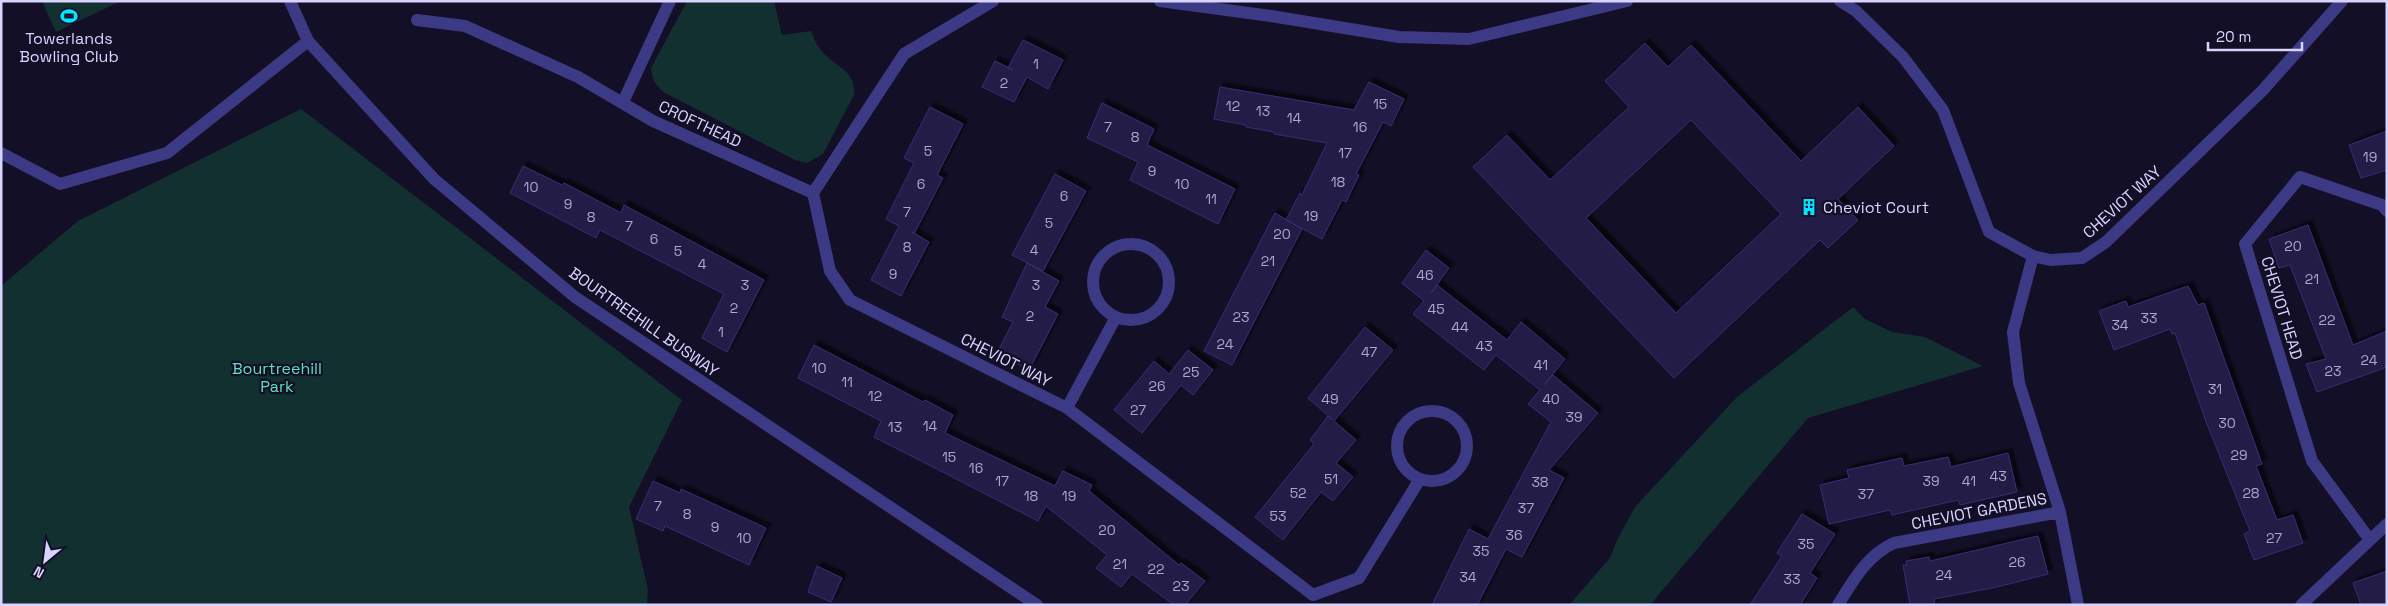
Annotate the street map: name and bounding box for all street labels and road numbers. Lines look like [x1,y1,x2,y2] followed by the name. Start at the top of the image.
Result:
[655,96,745,152] street label: CROFTHEAD
[2078,161,2166,243] street label: CHEVIOT WAY
[2256,254,2308,362] street label: CHEVIOT HEAD
[565,262,723,382] street label: BOURTREEHILL BUSWAY
[957,328,1055,392] street label: CHEVIOT WAY
[1909,488,2049,534] street label: CHEVIOT GARDENS

